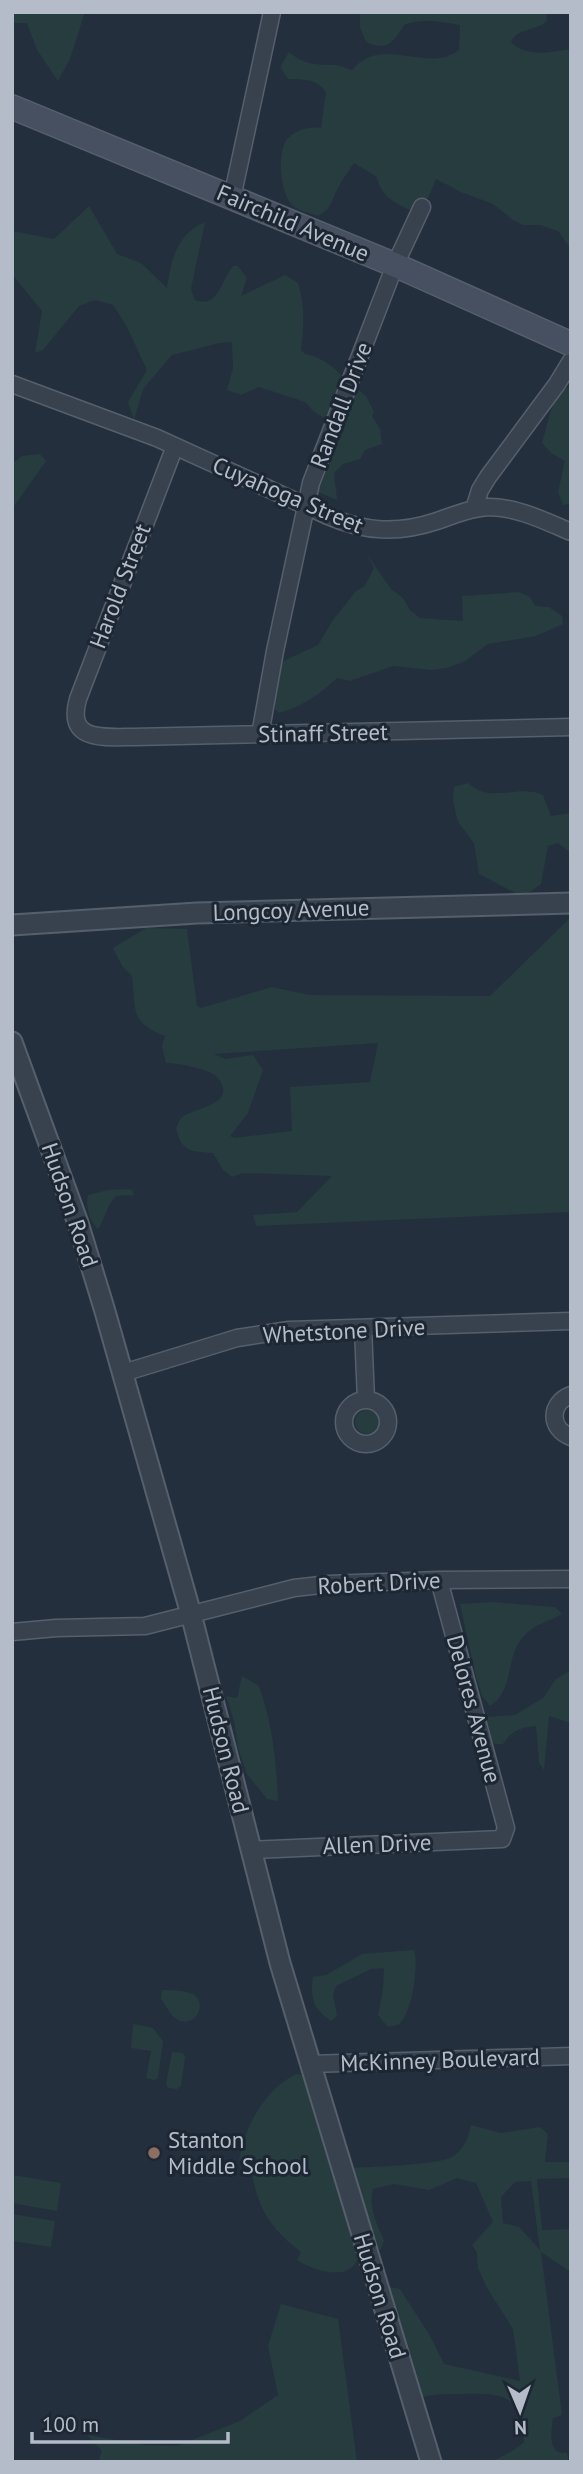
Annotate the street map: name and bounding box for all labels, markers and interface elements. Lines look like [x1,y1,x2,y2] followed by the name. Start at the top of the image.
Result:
[213,177,374,268] street label: Fairchild Avenue
[303,338,378,472] street label: Randall Drive
[209,450,368,539] street label: Cuyahoga Street
[83,519,157,652] street label: Harold Street
[258,717,388,748] street label: Stinaff Street
[212,892,370,927] street label: Longcoy Avenue
[36,1139,105,1271] street label: Hudson Road
[262,1312,426,1349] street label: Whetstone Drive
[317,1565,441,1600] street label: Robert Drive
[441,1632,508,1786] street label: Delores Avenue
[197,1683,256,1816] street label: Hudson Road
[322,1827,432,1860] street label: Allen Drive
[340,2042,540,2077] street label: McKinney Boulevard
[168,2125,308,2180] place label: Stanton Middle School
[146,2145,162,2161] marker: Stanton Middle School
[348,2230,413,2362] street label: Hudson Road
[485,2376,555,2446] north arrow
[32,2400,228,2444] scale bar
[42,2411,99,2438] text: 100 m
[514,2416,527,2440] text: N

